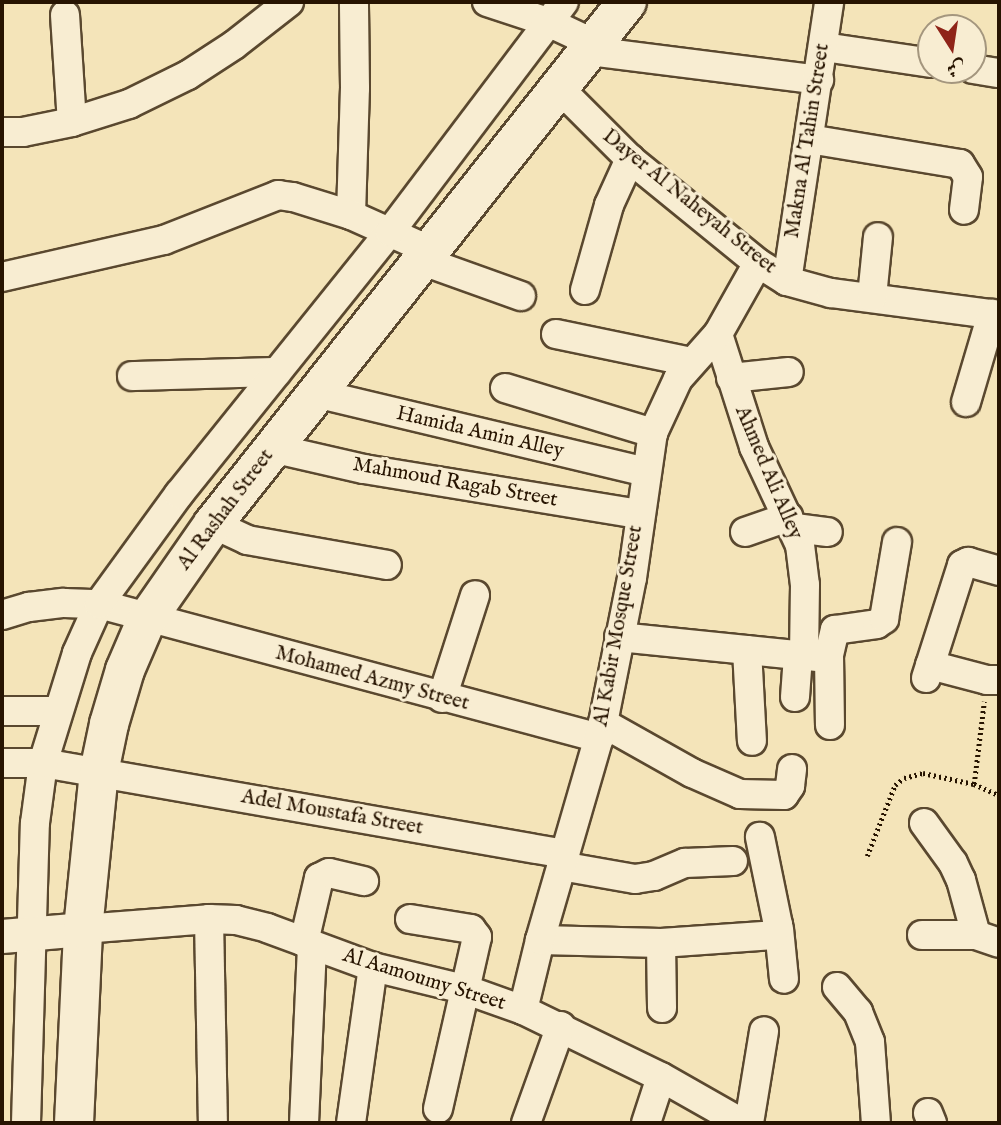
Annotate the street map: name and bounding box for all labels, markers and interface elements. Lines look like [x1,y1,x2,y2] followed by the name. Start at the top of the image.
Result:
[917,14,987,84] north arrow
[780,42,836,240] street label: Makna Al Tahin Street
[944,54,968,81] text: ش
[597,124,781,280] street label: Dayer Al Naheyah Street
[394,401,566,465] street label: Hamida Amin Alley
[729,402,807,544] street label: Ahmed Ali Alley
[172,444,280,576] street label: Al Rashah Street
[351,453,559,513] street label: Mahmoud Ragab Street
[589,523,649,729] street label: Al Kabir Mosque Street
[272,641,472,717] street label: Mohamed Azmy Street
[239,785,425,841] street label: Adel Moustafa Street
[339,943,509,1017] street label: Al Aamoumy Street

